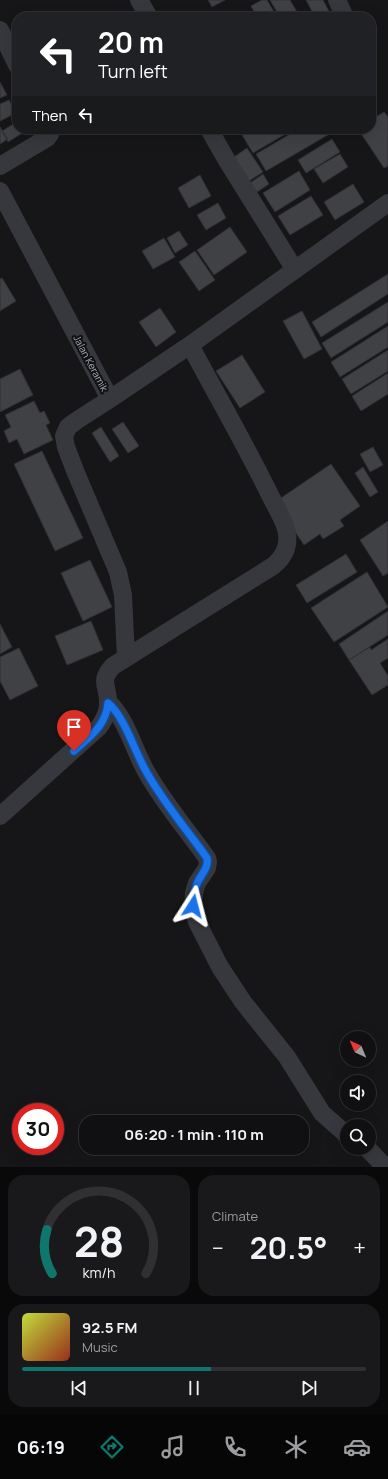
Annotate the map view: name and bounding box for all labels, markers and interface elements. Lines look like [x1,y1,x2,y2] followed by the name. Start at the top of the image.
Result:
[98,23,164,61] text: 20 m
[32,28,84,80] icon: left
[98,59,168,83] text: Turn left
[75,104,97,126] icon: left
[32,105,67,126] text: Then
[70,332,112,395] street label: Jalan Keramik
[57,710,91,751] pin
[63,716,85,738] icon: arrive
[172,885,214,927] position arrow
[340,1031,376,1067] north arrow
[340,1031,376,1155] map controls
[340,1075,376,1111] button: sound
[12,1103,64,1155] speed limit sign: 30
[340,1119,376,1155] button: search
[124,1124,264,1145] text: 06:20 · 1 min · 110 m
[212,1207,258,1225] text: Climate
[74,1212,124,1268] text: 28
[250,1227,328,1268] text: 20.5°
[212,1233,224,1263] text: −
[353,1233,366,1263] text: +
[82,1262,116,1281] text: km/h
[82,1317,137,1338] text: 92.5 FM
[82,1338,118,1356] text: Music
[68,1377,90,1399] icon: previous
[183,1377,205,1399] icon: pause
[298,1377,320,1399] icon: next
[98,1433,126,1461] icon: directions
[159,1433,187,1461] icon: music
[221,1433,249,1461] icon: phone
[282,1433,310,1461] icon: climate
[343,1433,371,1461] icon: car
[17,1435,65,1459] text: 06:19

